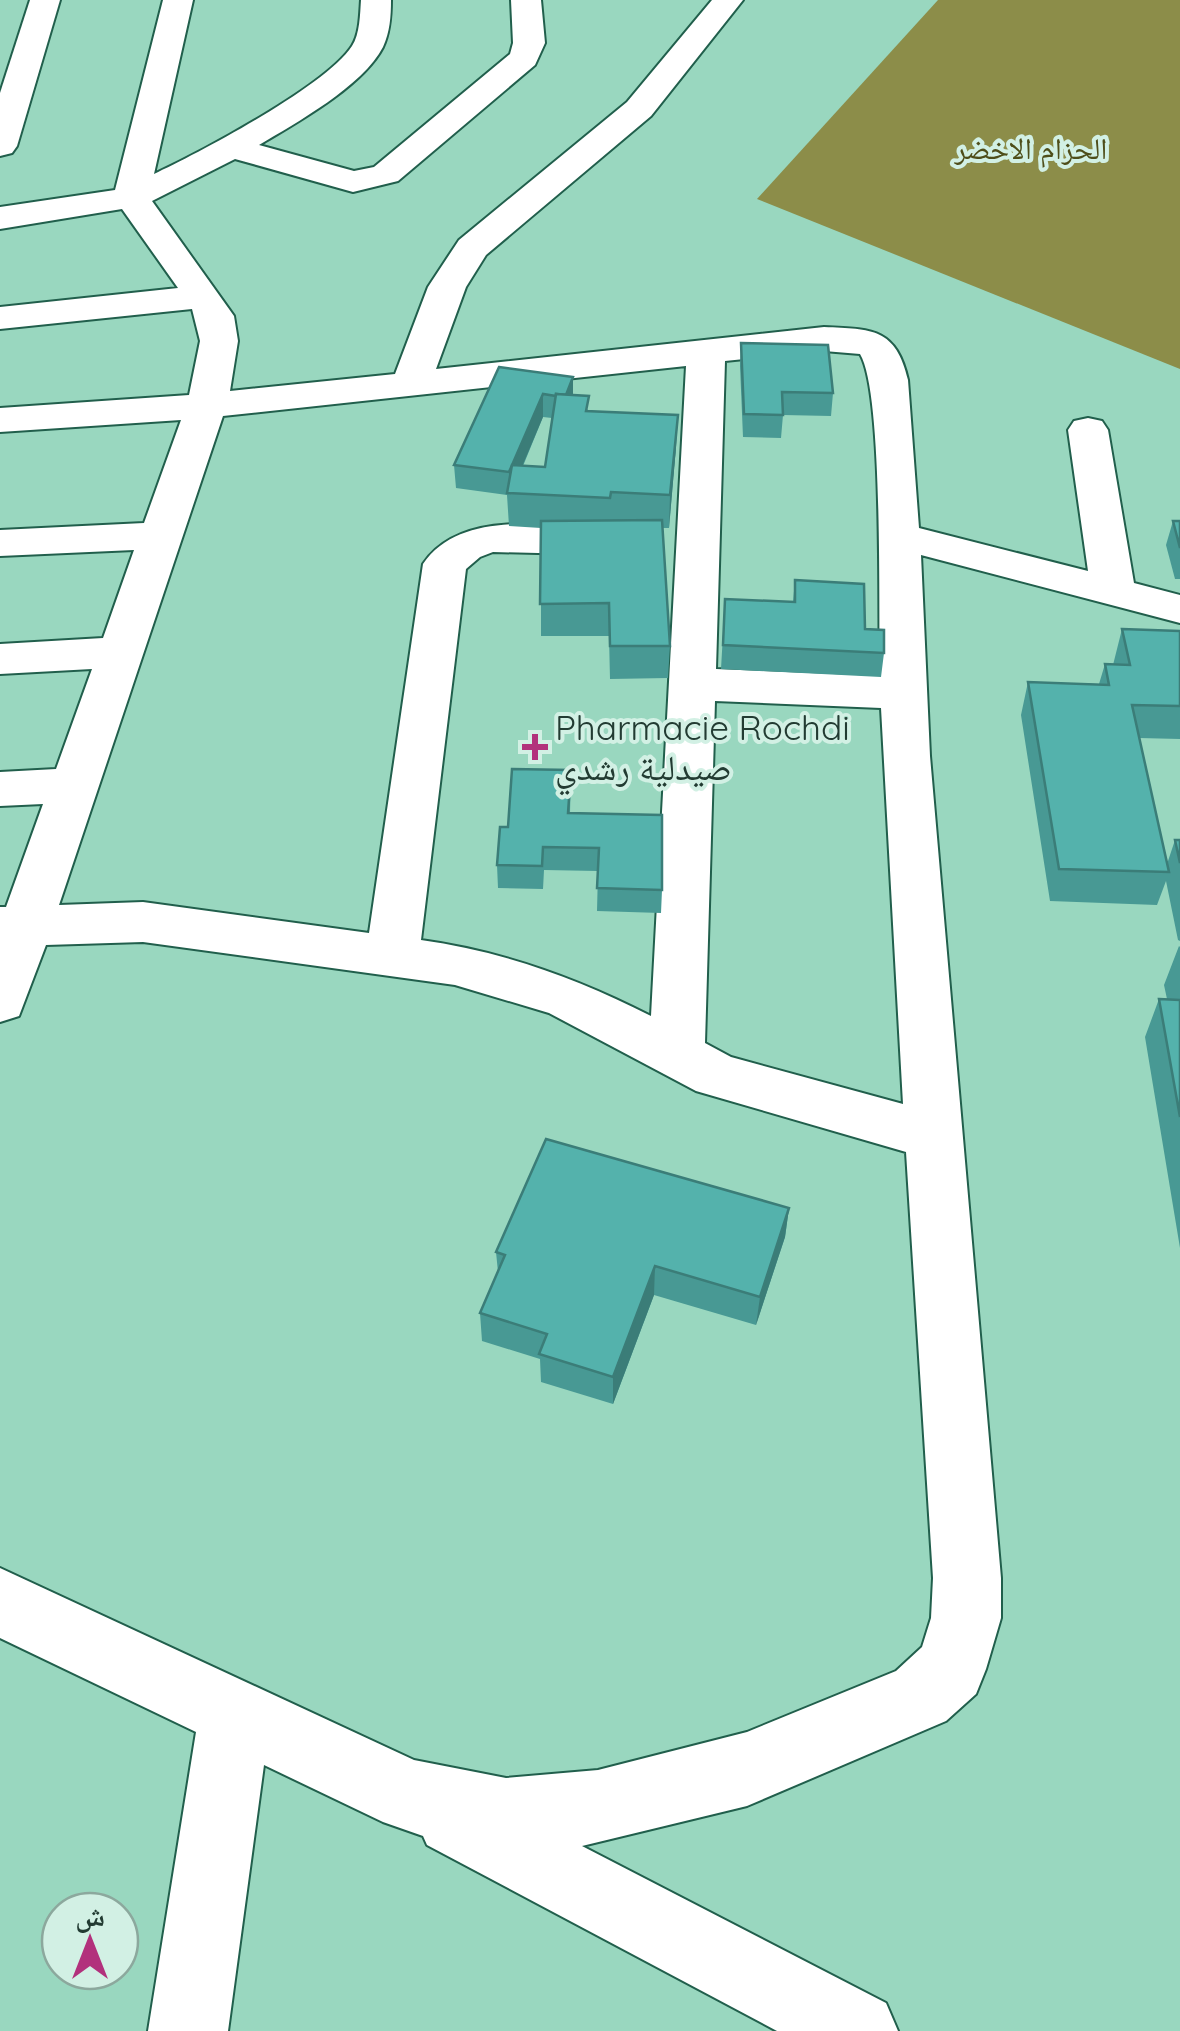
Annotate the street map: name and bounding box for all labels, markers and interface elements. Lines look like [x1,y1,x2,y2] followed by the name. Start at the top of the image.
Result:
[954,129,1107,168] park label: الحزام الاخضر
[555,705,850,796] place label: Pharmacie Rochdi صيدلية رشدي
[524,736,546,758] marker: Pharmacie Rochdi صيدلية رشدي
[40,1891,140,1991] north arrow
[75,1898,105,1933] text: ش

